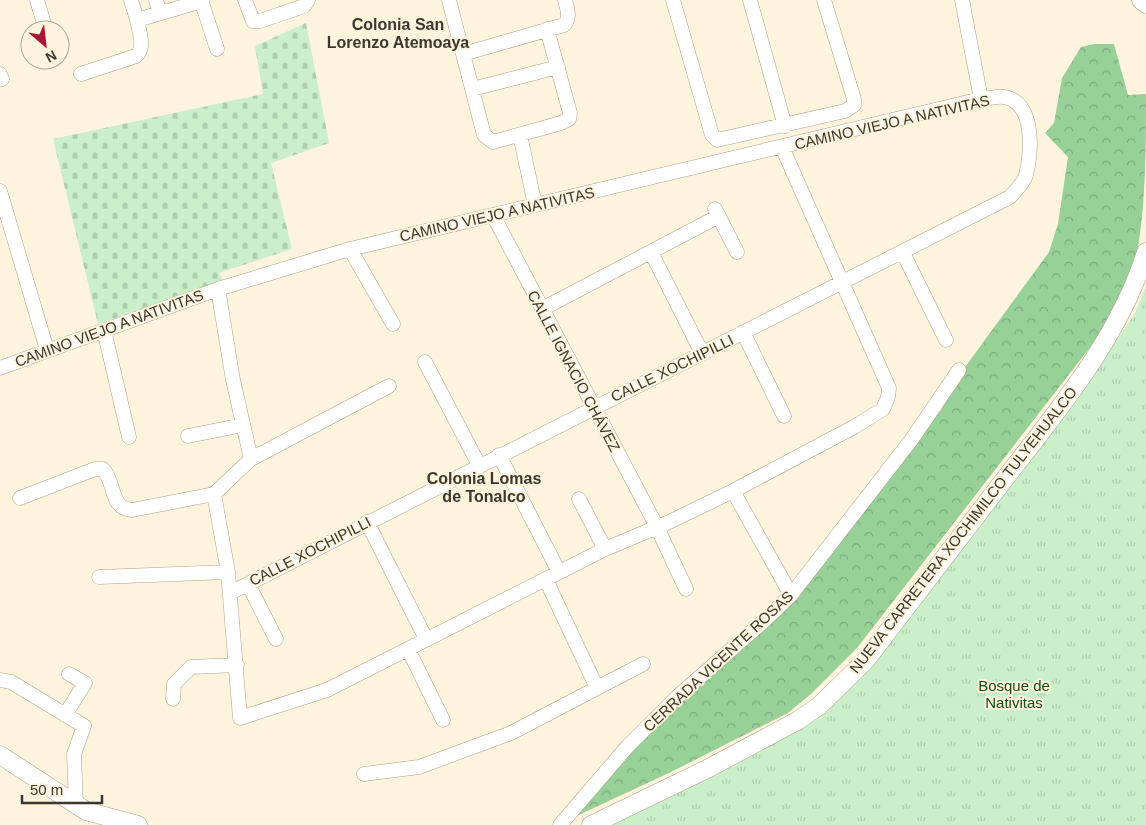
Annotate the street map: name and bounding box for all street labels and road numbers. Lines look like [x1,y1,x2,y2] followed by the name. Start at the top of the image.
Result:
[793,91,991,153] street label: CAMINO VIEJO A NATIVITAS
[398,183,596,245] street label: CAMINO VIEJO A NATIVITAS
[12,286,206,370] street label: CAMINO VIEJO A NATIVITAS
[524,288,624,454] street label: CALLE IGNACIO CHÁVEZ
[608,331,736,405] street label: CALLE XOCHIPILLI
[846,384,1080,676] street label: NUEVA CARRETERA XOCHIMILCO TULYEHUALCO
[246,513,374,589] street label: CALLE XOCHIPILLI
[640,587,796,735] street label: CERRADA VICENTE ROSAS

